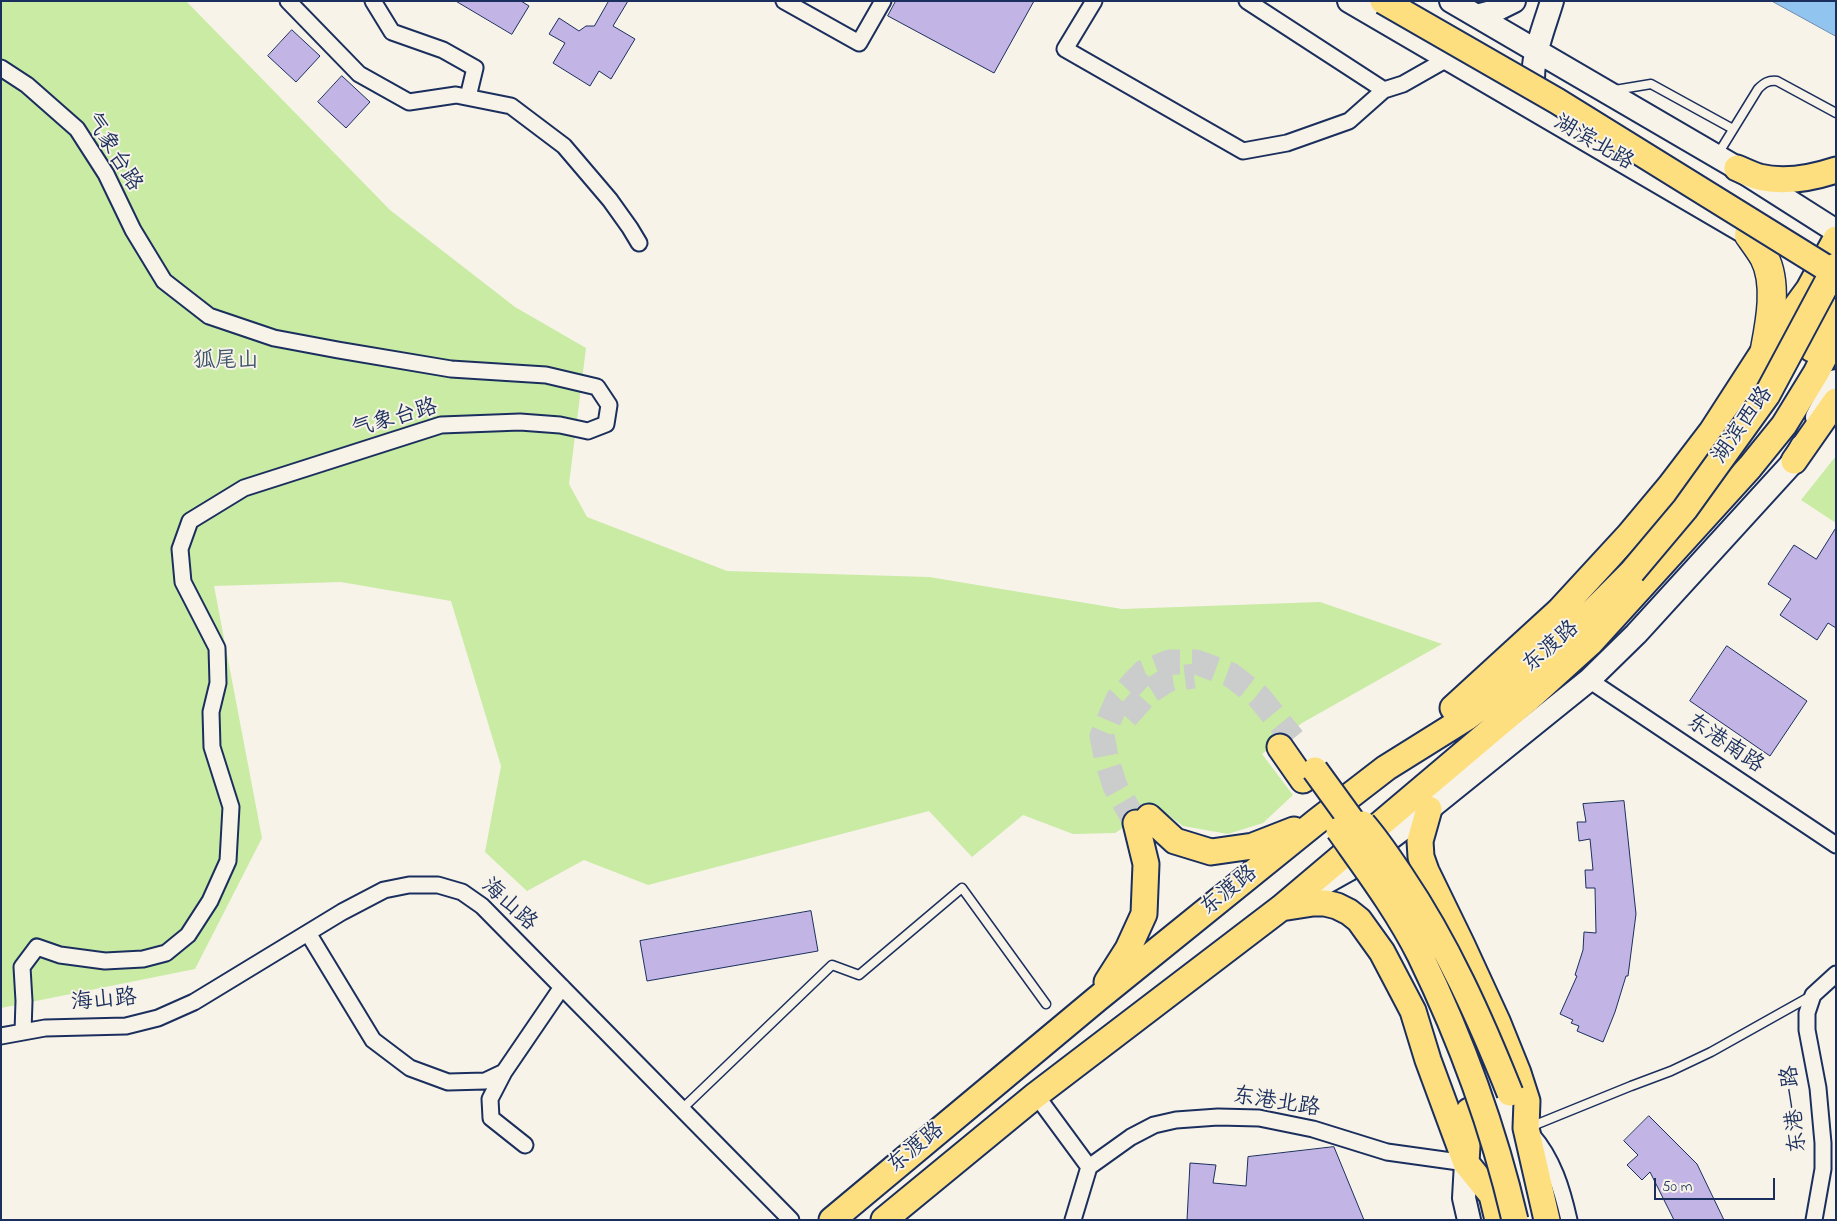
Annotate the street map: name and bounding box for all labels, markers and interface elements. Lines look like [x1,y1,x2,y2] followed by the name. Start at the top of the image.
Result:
[77,109,147,197] street label: 气象台路
[1548,111,1638,177] street label: 湖滨北路
[193,349,259,375] park label: 狐尾山
[1708,382,1780,470] street label: 湖滨西路
[349,395,441,445] street label: 气象台路
[1518,616,1586,680] street label: 东渡路
[1680,709,1768,781] street label: 东港南路
[1196,861,1264,923] street label: 东渡路
[475,874,541,938] street label: 海山路
[70,986,138,1018] street label: 海山路
[1778,1064,1814,1154] street label: 东港一路
[1230,1084,1322,1124] street label: 东港北路
[883,1118,951,1180] street label: 东渡路
[1657,1168,1778,1200] scale bar
[1662,1176,1692,1198] text: 50 m

